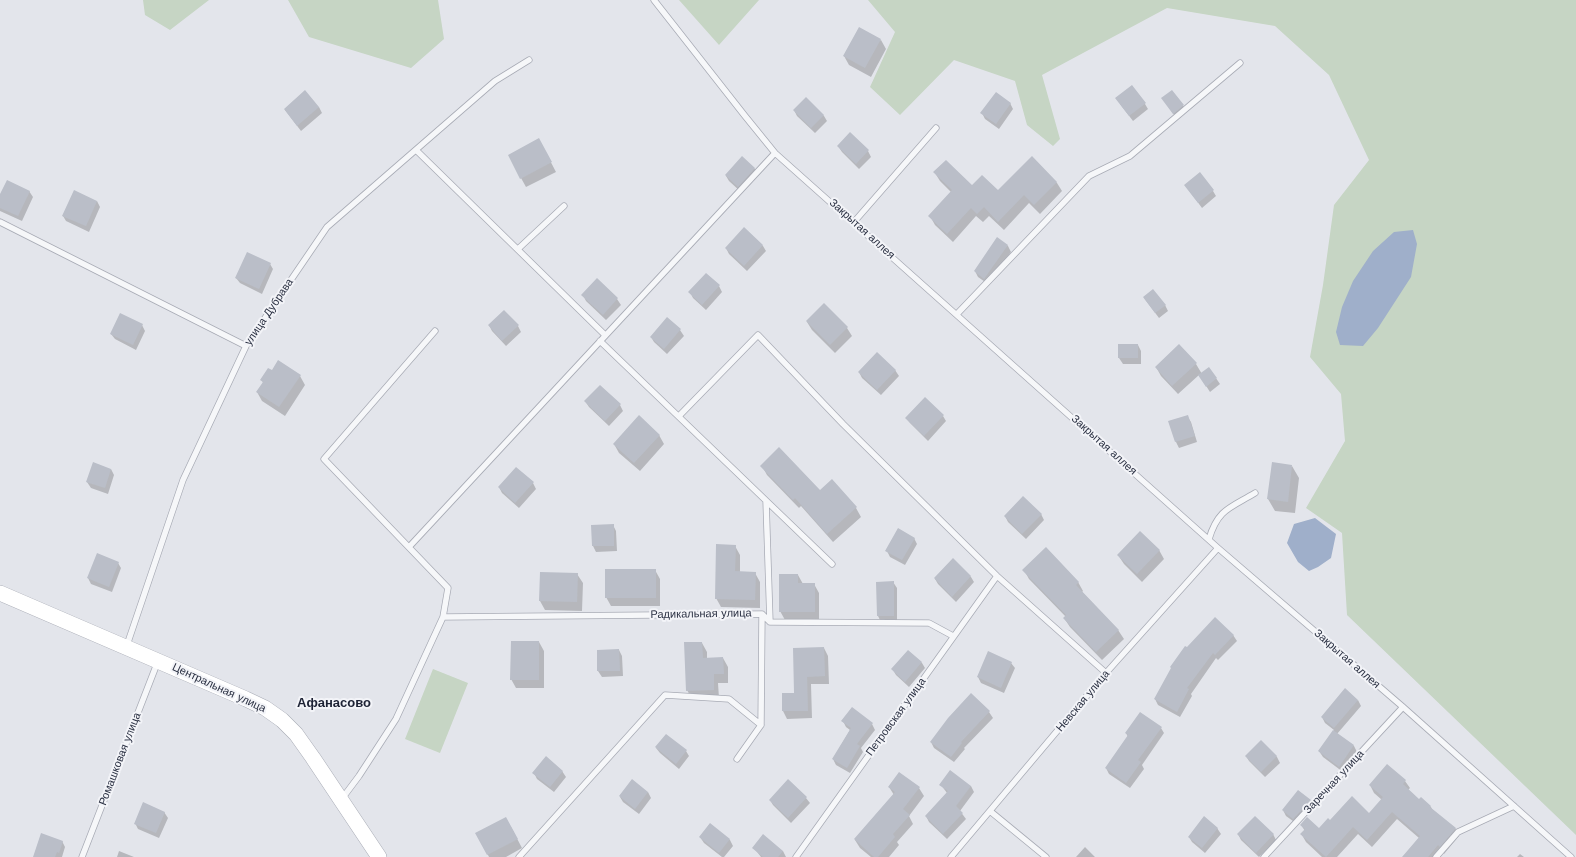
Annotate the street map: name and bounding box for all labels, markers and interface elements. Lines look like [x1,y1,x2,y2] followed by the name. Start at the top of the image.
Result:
[827,196,897,262] street label: Закрытая аллея
[242,276,296,348] street label: улица Дубрава
[1069,412,1139,478] street label: Закрытая аллея
[650,607,752,621] street label: Радикальная улица
[1311,627,1383,691] street label: Закрытая аллея
[170,660,268,716] street label: Центральная улица
[1053,667,1113,735] street label: Невская улица
[863,675,929,759] street label: Петровская улица
[297,695,371,711] district label: Афанасово
[96,711,144,807] street label: Ромашковая улица
[1301,747,1367,817] street label: Заречная улица

